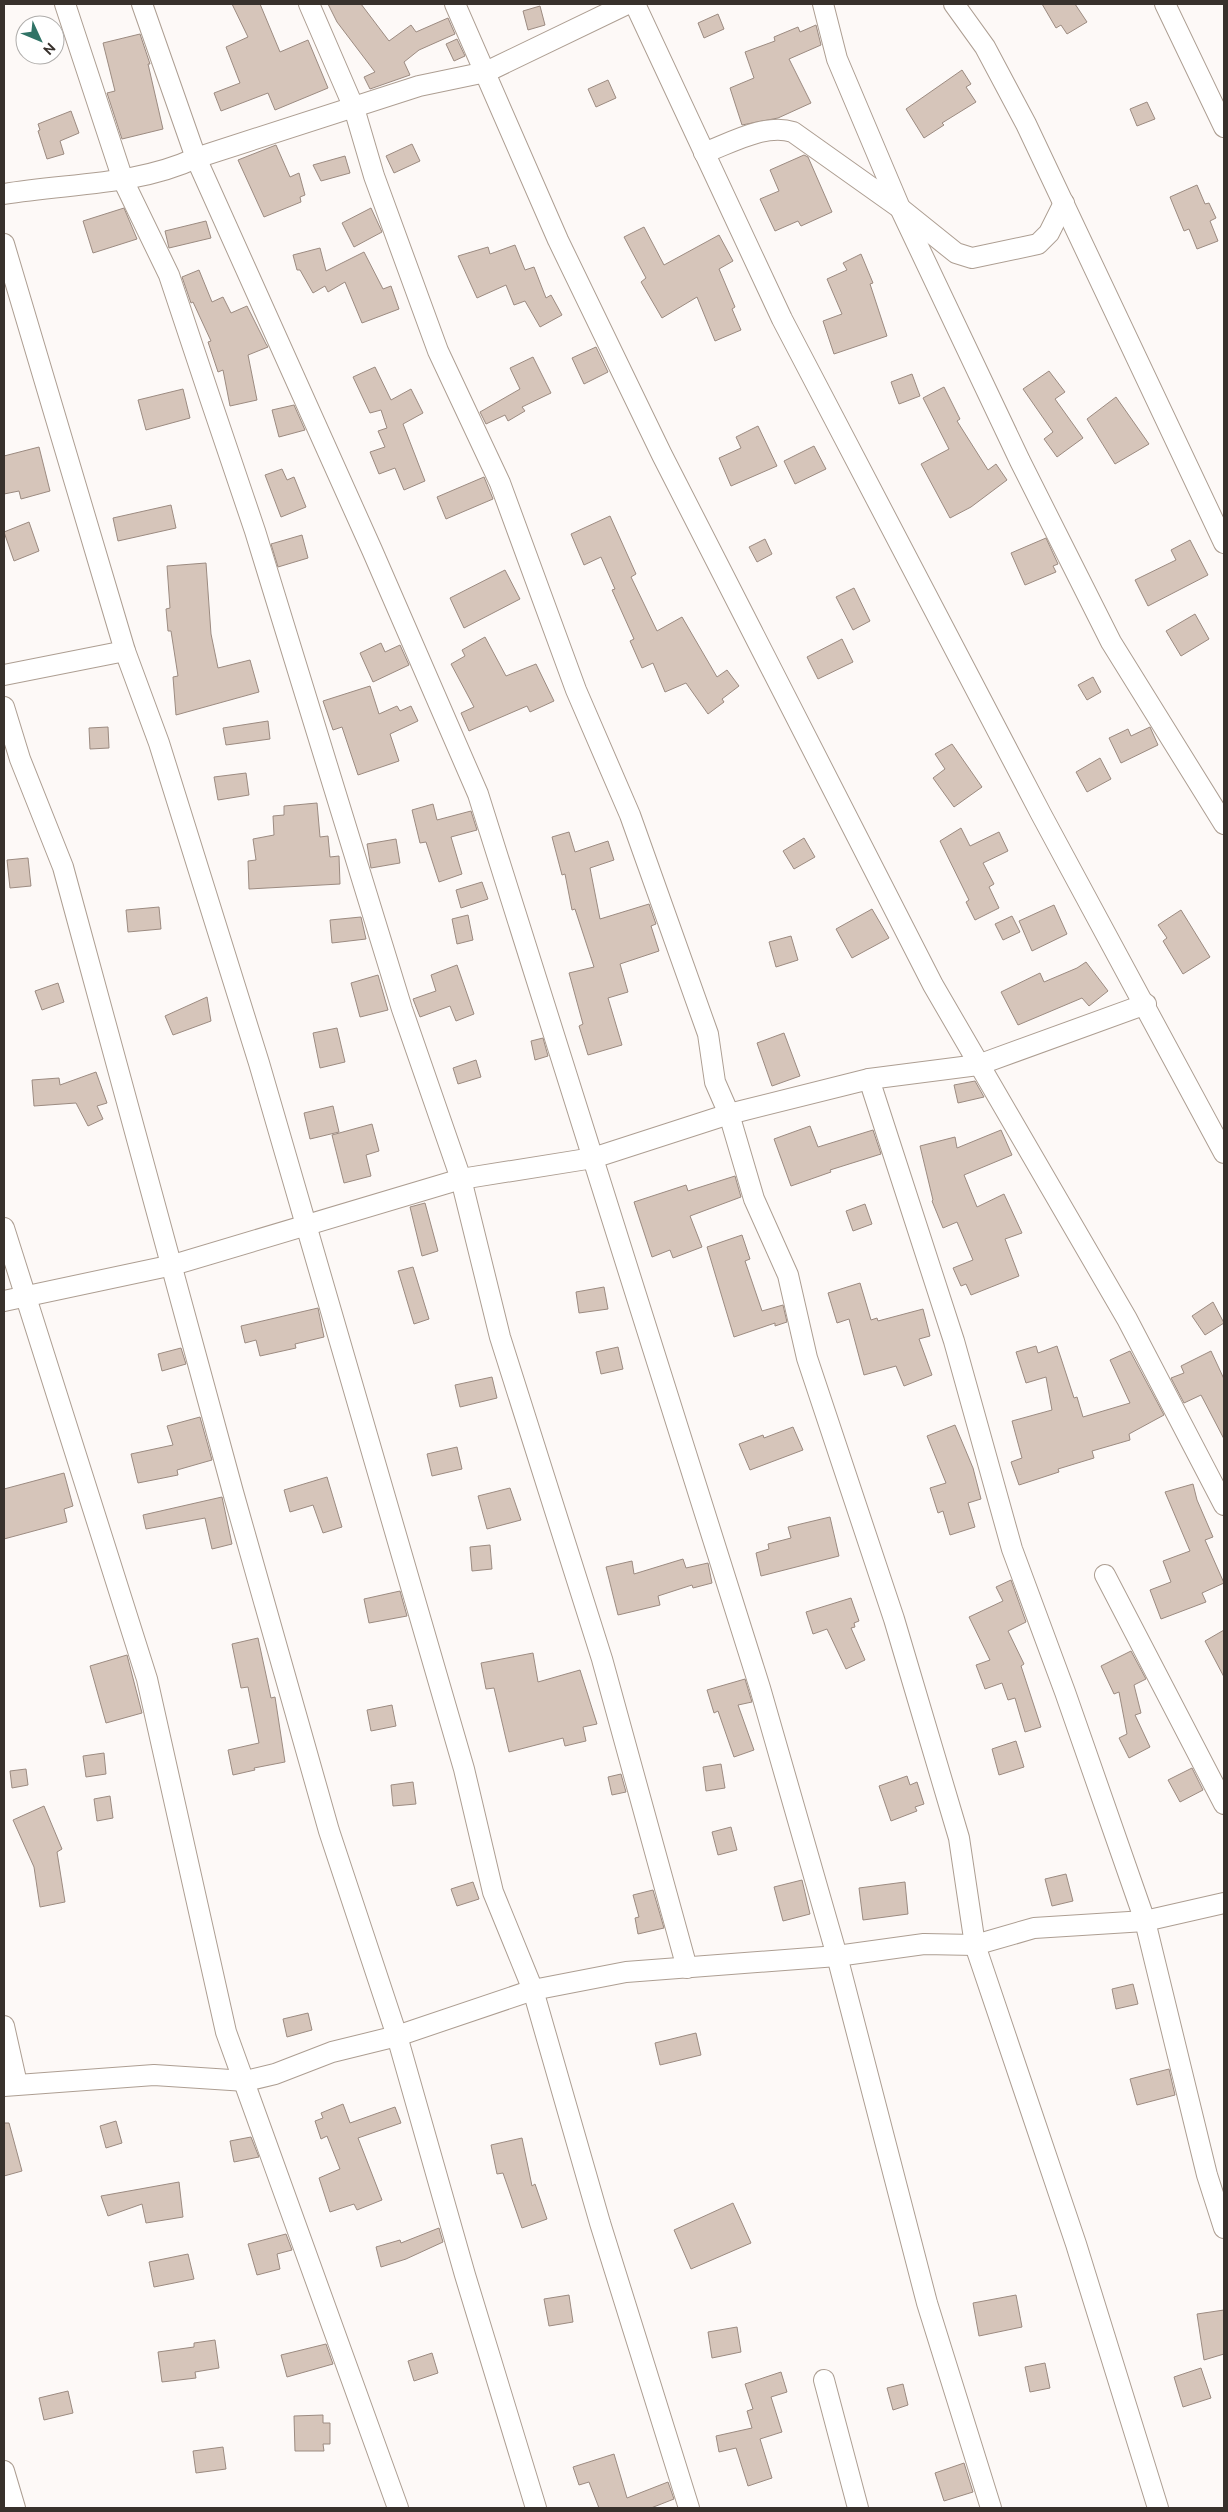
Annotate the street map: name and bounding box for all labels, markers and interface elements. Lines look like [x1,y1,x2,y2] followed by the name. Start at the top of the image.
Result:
[15,15,65,65] north arrow
[40,40,59,58] text: N

